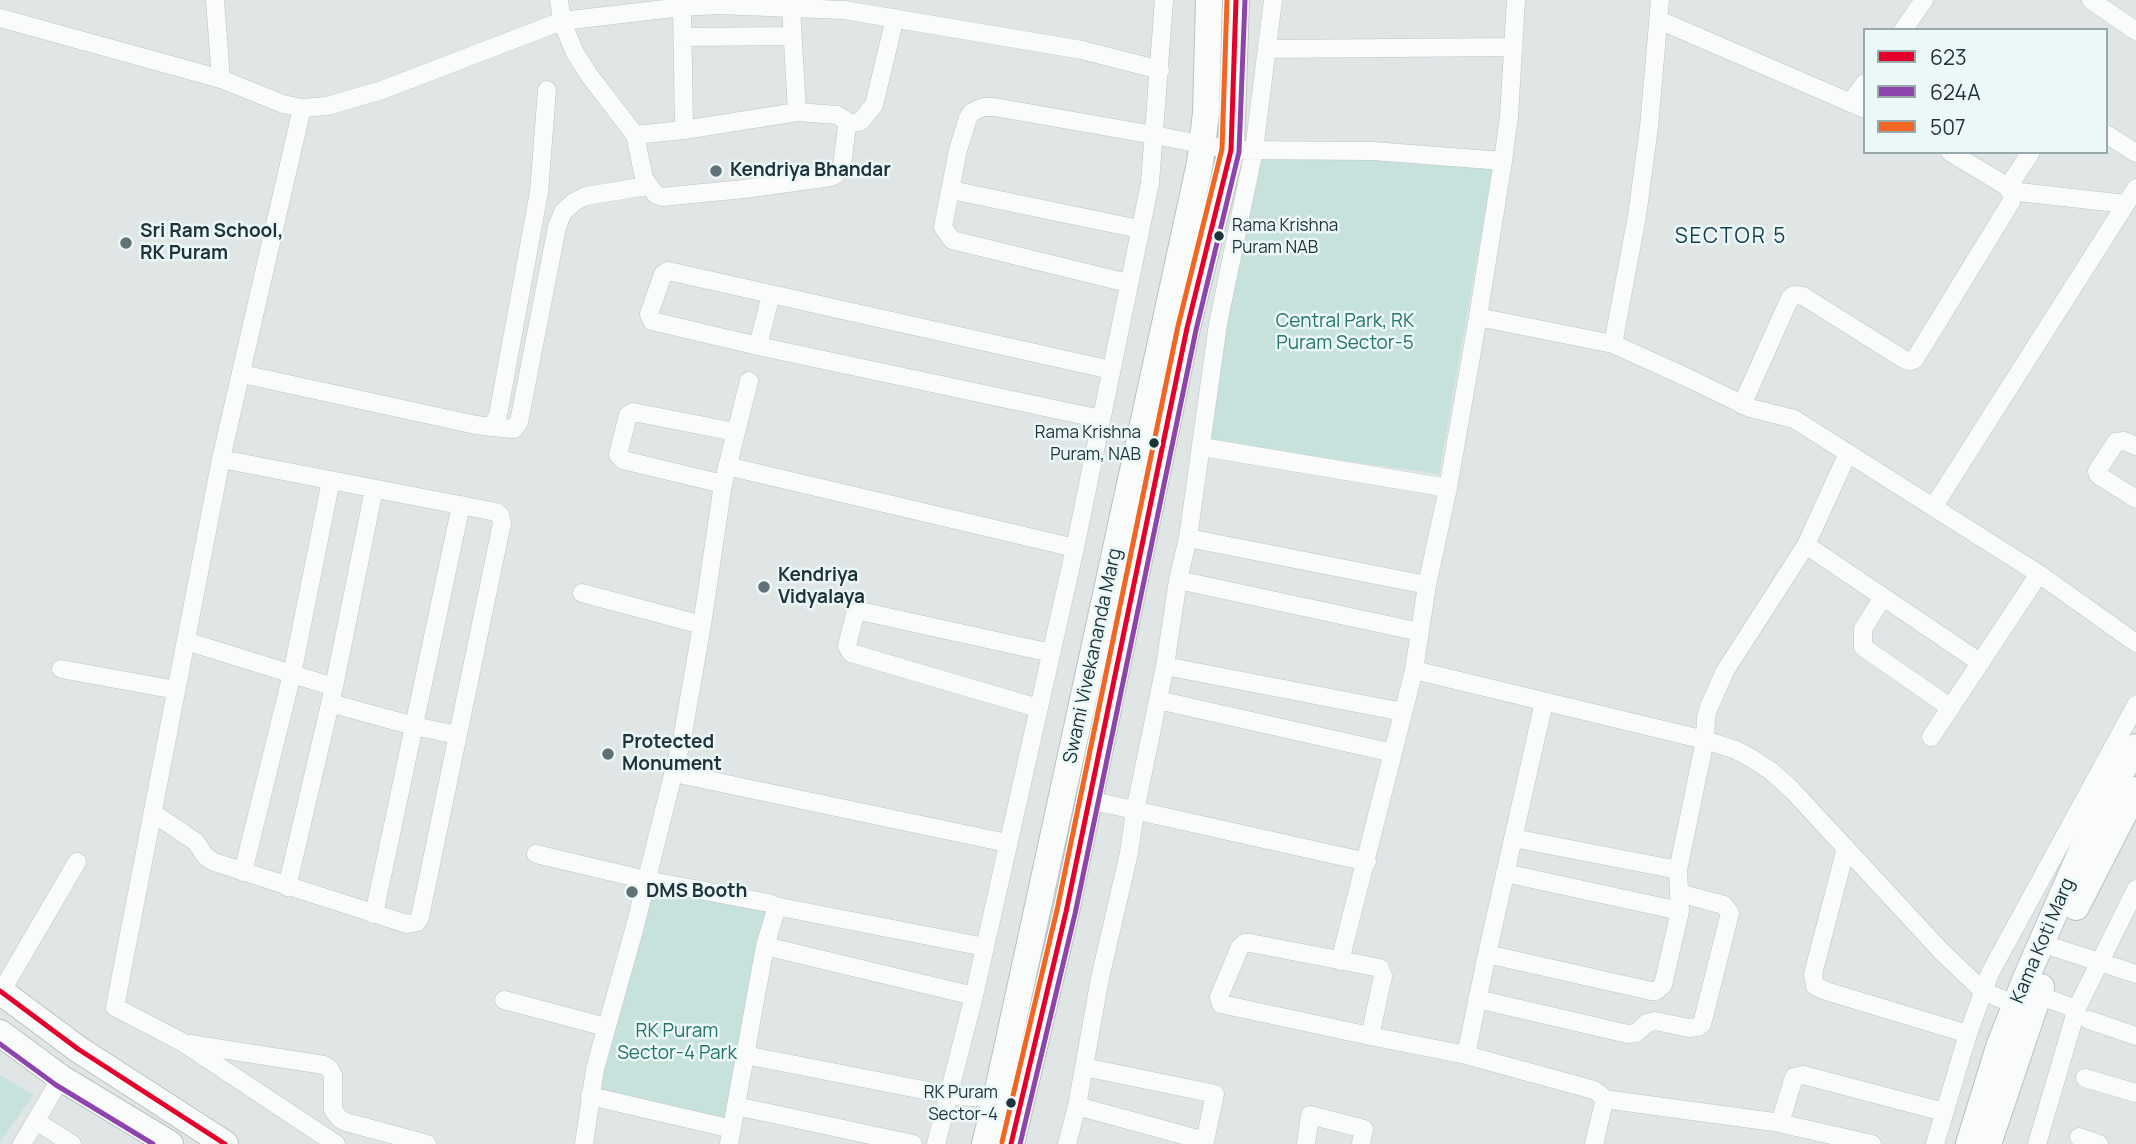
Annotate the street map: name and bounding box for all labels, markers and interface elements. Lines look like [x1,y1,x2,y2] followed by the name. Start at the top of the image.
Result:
[1863,28,2108,154] legend
[1930,43,1967,71] text: 623
[1930,78,1980,106] text: 624A
[1930,113,1965,141] text: 507
[730,160,891,182] place label: Kendriya Bhandar
[708,163,724,179] marker: Kendriya Bhandar
[1232,216,1338,256] place label: Rama Krishna Puram NAB
[140,221,283,265] place label: Sri Ram School, RK Puram
[1676,224,1786,250] district label: SECTOR 5
[1212,229,1226,243] marker: Rama Krishna Puram NAB
[118,235,134,251] marker: Sri Ram School, RK Puram
[1276,311,1414,355] park label: Central Park, RK Puram Sector-5
[1035,423,1141,463] place label: Rama Krishna Puram, NAB
[1147,436,1161,450] marker: Rama Krishna Puram, NAB
[1059,546,1127,766] street label: Swami Vivekananda Marg
[778,565,865,609] place label: Kendriya Vidyalaya
[756,579,772,595] marker: Kendriya Vidyalaya
[622,732,722,776] place label: Protected Monument
[600,746,616,762] marker: Protected Monument
[2006,875,2080,1007] street label: Kama Koti Marg
[646,881,747,903] place label: DMS Booth
[624,884,640,900] marker: DMS Booth
[617,1021,737,1065] park label: RK Puram Sector-4 Park
[924,1083,998,1123] place label: RK Puram Sector-4
[1004,1096,1018,1110] marker: RK Puram Sector-4

